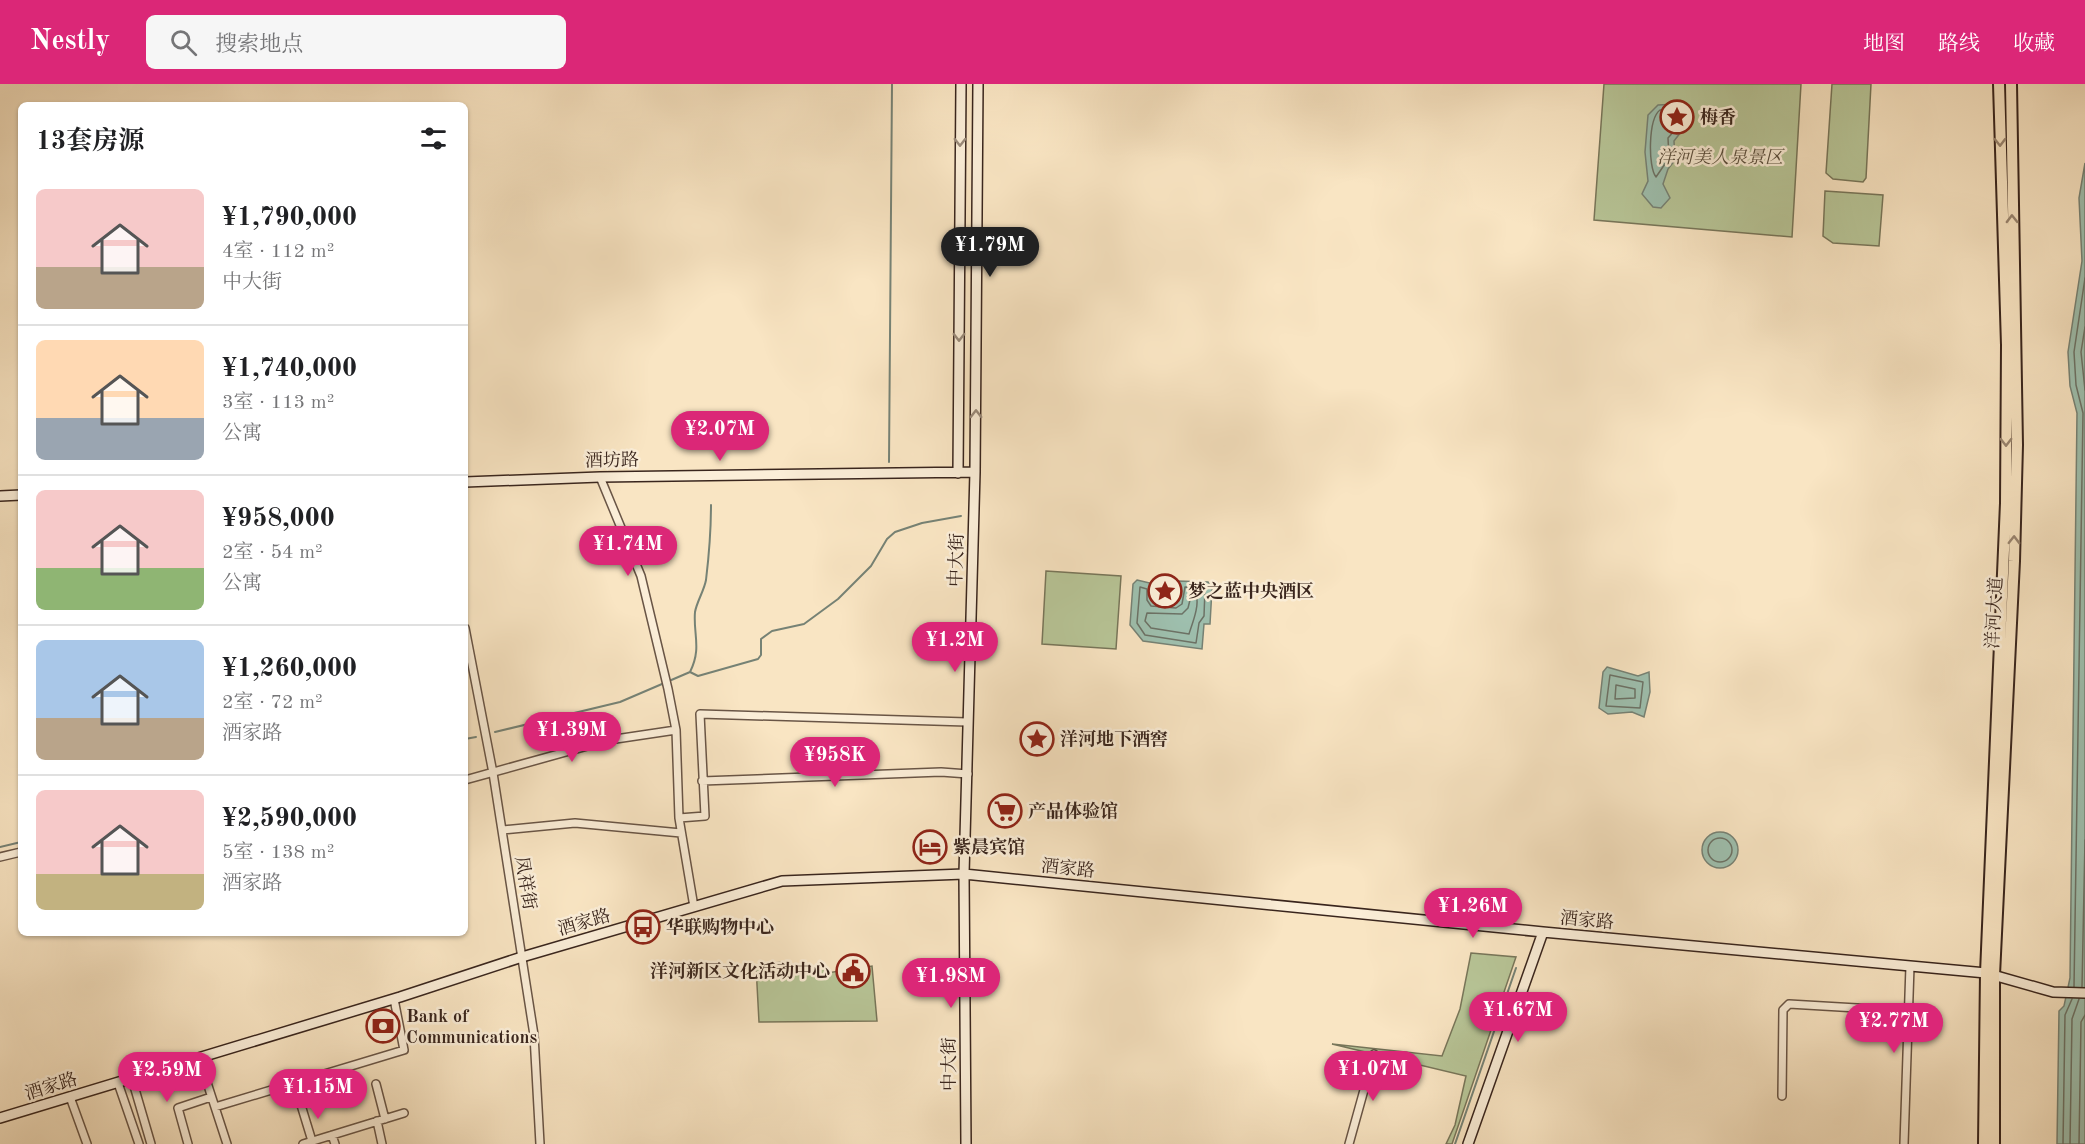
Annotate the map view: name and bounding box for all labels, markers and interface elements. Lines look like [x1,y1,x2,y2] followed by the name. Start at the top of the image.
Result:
[146,15,566,69] search box
[167,26,200,59] icon: search
[30,28,110,56] text: Nestly
[215,34,303,56] text: 搜索地点
[1863,34,1905,55] text: 地图
[1938,34,1980,55] text: 路线
[2013,34,2055,55] text: 收藏
[1659,99,1695,135] place icon: 梅香
[1700,107,1736,127] place label: 梅香
[417,122,450,155] icon: filters
[36,129,144,155] text: 13套房源
[954,138,966,147] one-way arrow
[1994,138,2006,147] one-way arrow
[1657,147,1785,167] park label: 洋河美人泉景区
[222,205,357,231] text: ¥1,790,000
[84,213,156,285] icon: home
[2006,215,2019,224] one-way arrow
[941,227,1039,278] pin: ¥1.79M
[955,236,1025,256] text: ¥1.79M
[222,242,334,262] text: 4室 · 112 m²
[222,273,282,293] text: 中大街
[953,333,965,342] one-way arrow
[222,356,357,382] text: ¥1,740,000
[84,364,156,436] icon: home
[222,393,334,413] text: 3室 · 113 m²
[970,409,982,418] one-way arrow
[671,411,769,462] pin: ¥2.07M
[685,420,755,440] text: ¥2.07M
[222,424,262,444] text: 公寓
[2000,438,2012,447] one-way arrow
[585,450,639,470] street label: 酒坊路
[222,506,335,532] text: ¥958,000
[84,514,156,586] icon: home
[579,526,677,577] pin: ¥1.74M
[945,533,967,587] street label: 中大街
[593,535,663,555] text: ¥1.74M
[2008,535,2021,544] one-way arrow
[222,543,323,563] text: 2室 · 54 m²
[1147,573,1183,609] place icon: 梦之蓝中央酒区
[222,574,262,594] text: 公寓
[1982,577,2006,649] street label: 洋河大道
[1188,581,1314,601] place label: 梦之蓝中央酒区
[913,622,997,673] pin: ¥1.2M
[926,631,984,651] text: ¥1.2M
[222,656,357,682] text: ¥1,260,000
[84,664,156,736] icon: home
[222,693,323,713] text: 2室 · 72 m²
[523,712,621,763] pin: ¥1.39M
[537,721,607,741] text: ¥1.39M
[1019,721,1055,757] place icon: 洋河地下酒窖
[222,724,282,744] text: 酒家路
[1060,729,1168,749] place label: 洋河地下酒窖
[793,737,877,788] pin: ¥958K
[804,746,866,766] text: ¥958K
[987,793,1023,829] supermarket icon: 产品体验馆
[1028,801,1118,821] place label: 产品体验馆
[222,806,357,832] text: ¥2,590,000
[84,814,156,886] icon: home
[912,829,948,865] hotel icon: 紫晨宾馆
[953,837,1025,857] place label: 紫晨宾馆
[222,843,334,863] text: 5室 · 138 m²
[512,855,540,911] street label: 凤祥街
[1040,855,1096,881] street label: 酒家路
[222,874,282,894] text: 酒家路
[1424,888,1522,939] pin: ¥1.26M
[1438,897,1508,917] text: ¥1.26M
[555,905,613,939] street label: 酒家路
[1559,908,1615,932] street label: 酒家路
[625,909,661,945] bus stop icon: 华联购物中心
[666,917,774,937] place label: 华联购物中心
[835,953,871,989] public building icon: 洋河新区文化活动中心
[902,958,1000,1009] pin: ¥1.98M
[650,961,830,981] place label: 洋河新区文化活动中心
[916,967,986,987] text: ¥1.98M
[1469,992,1567,1043] pin: ¥1.67M
[1483,1001,1553,1021] text: ¥1.67M
[1845,1003,1943,1054] pin: ¥2.77M
[365,1008,401,1044] bank icon: Bank of Communications
[406,1008,538,1047] place label: Bank of Communications
[1859,1012,1929,1032] text: ¥2.77M
[939,1037,959,1091] street label: 中大街
[1324,1051,1422,1102] pin: ¥1.07M
[118,1052,216,1103] pin: ¥2.59M
[1338,1060,1408,1080] text: ¥1.07M
[132,1061,202,1081] text: ¥2.59M
[22,1069,80,1103] street label: 酒家路
[269,1069,367,1120] pin: ¥1.15M
[283,1078,353,1098] text: ¥1.15M

